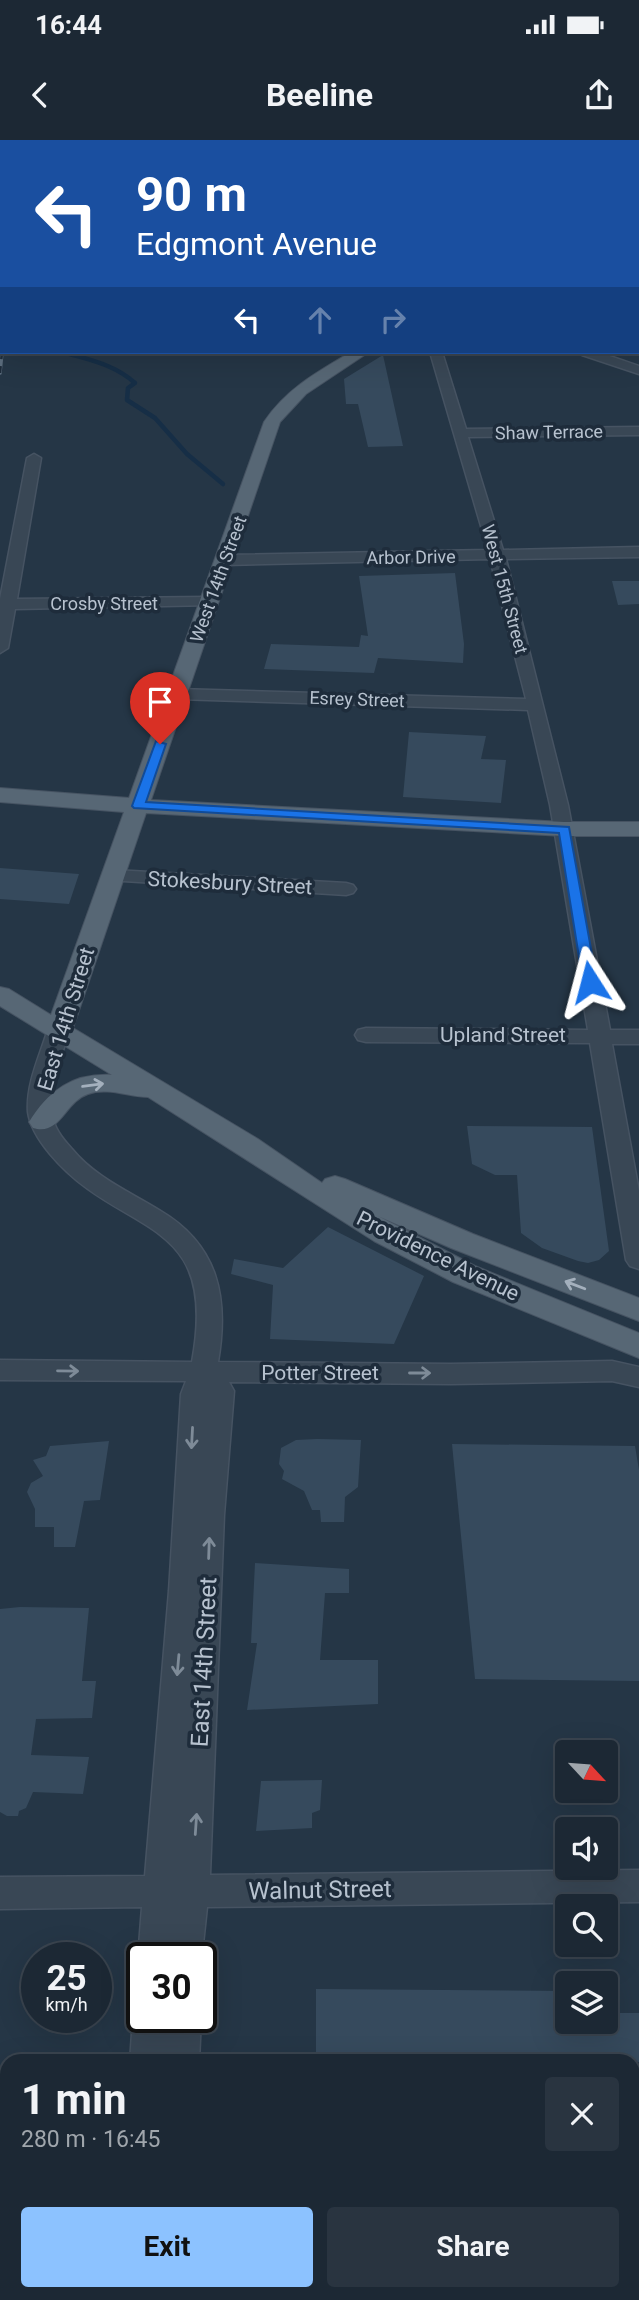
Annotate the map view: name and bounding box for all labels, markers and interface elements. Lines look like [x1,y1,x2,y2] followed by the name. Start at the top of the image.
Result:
[35,10,102,40] text: 16:44
[21,76,59,114] icon: back
[266,76,373,114] text: Beeline
[580,76,618,114] icon: share
[136,166,247,223] text: 90 m
[21,168,112,259] icon: left
[136,225,377,263] text: Edgmont Avenue
[228,301,266,339] icon: left
[301,301,339,339] icon: ahead
[374,301,412,339] icon: right
[495,421,603,443] street label: Shaw Terrace
[185,513,251,645] street label: West 14th Street
[478,522,532,656] street label: West 15th Street
[366,546,456,568] street label: Arbor Drive
[50,593,158,614] street label: Crosby Street
[130,672,190,744] pin
[141,683,179,721] icon: arrive
[309,687,405,711] street label: Esrey Street
[147,867,313,899] street label: Stokesbury Street
[33,944,99,1094] street label: East 14th Street
[553,945,627,1019] position arrow
[440,1023,566,1047] street label: Upland Street
[81,1078,104,1091] one-way arrow
[353,1206,523,1306] street label: Providence Avenue
[565,1278,587,1291] one-way arrow
[261,1361,379,1385] street label: Potter Street
[56,1364,79,1378] one-way arrow
[408,1366,431,1380] one-way arrow
[186,1426,199,1449] one-way arrow
[203,1537,216,1560] one-way arrow
[186,1576,222,1748] street label: East 14th Street
[171,1653,184,1676] one-way arrow
[555,1740,618,1802] north arrow
[555,1740,618,2034] map controls
[190,1813,203,1836] one-way arrow
[555,1817,618,1880] button: sound
[248,1875,392,1905] street label: Walnut Street
[555,1894,618,1957] button: search
[126,1942,217,2033] speed limit sign: 30
[46,1958,87,1999] text: 25
[555,1971,618,2034] button: layers
[45,1994,88,2015] text: km/h
[21,2075,127,2124] text: 1 min
[545,2077,619,2151] button: close
[21,2126,160,2153] text: 280 m · 16:45
[21,2207,313,2287] button: Exit
[327,2207,619,2287] button: Share

